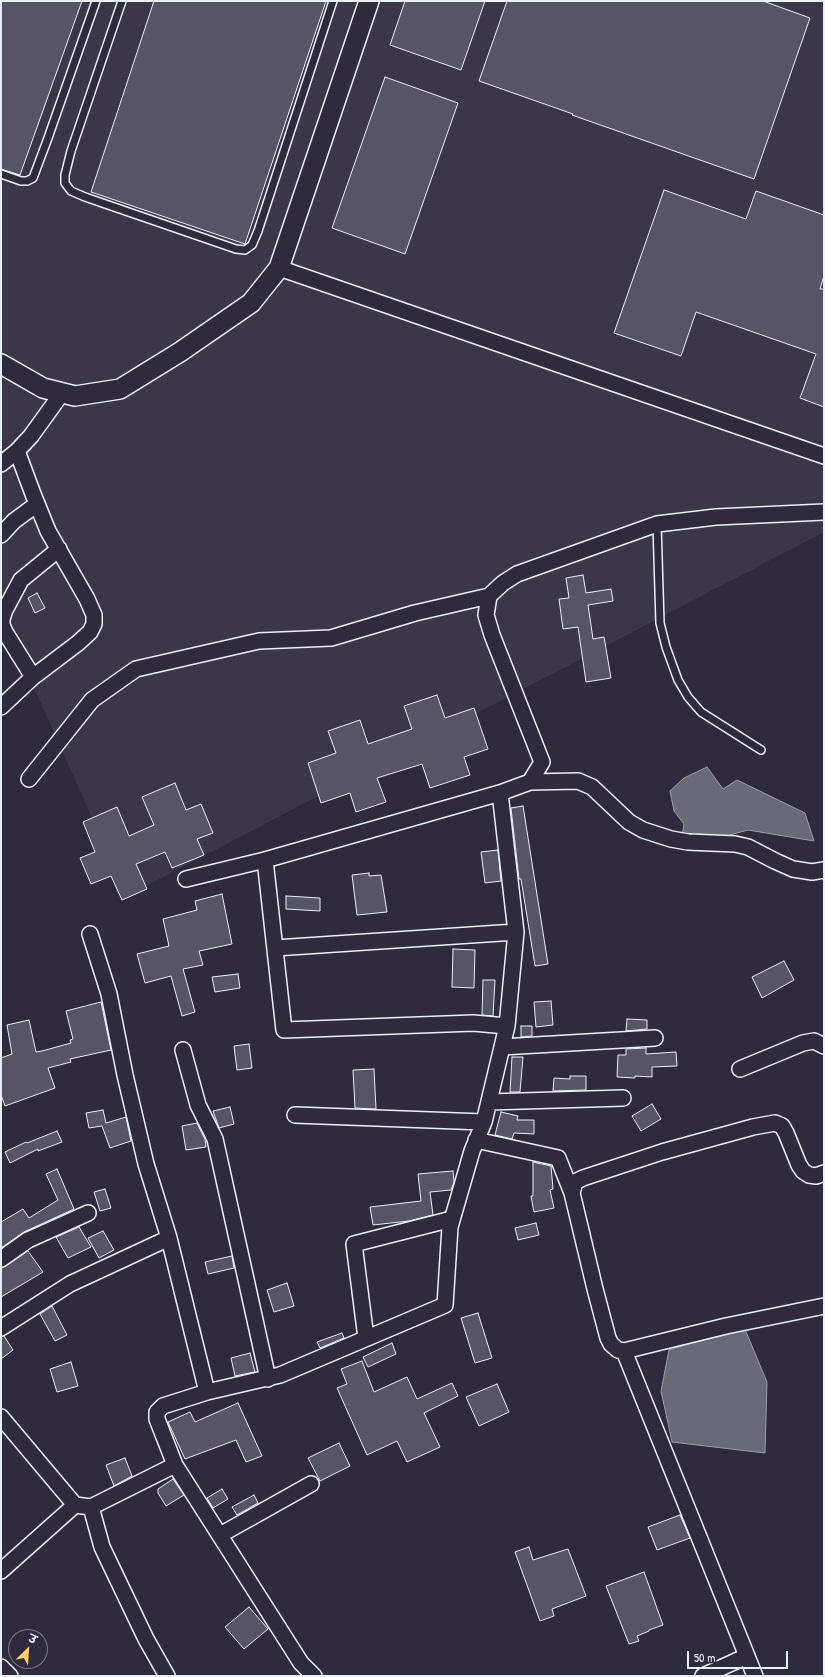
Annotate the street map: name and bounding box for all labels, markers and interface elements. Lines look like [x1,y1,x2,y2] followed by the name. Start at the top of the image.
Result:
[8,1629,48,1669] north arrow
[26,1631,39,1647] text: उ
[689,1643,790,1669] scale bar
[694,1649,715,1666] text: 50 m

